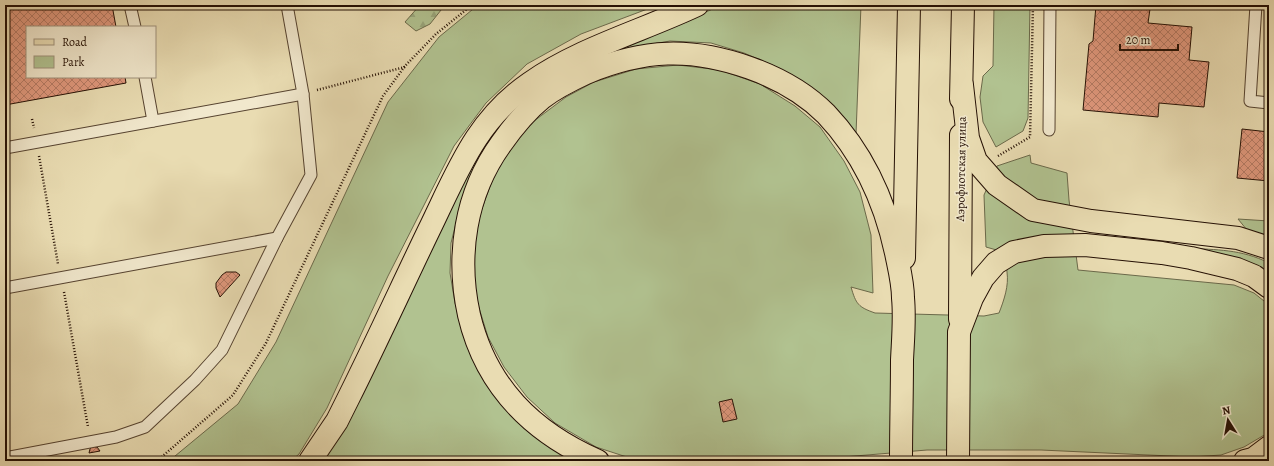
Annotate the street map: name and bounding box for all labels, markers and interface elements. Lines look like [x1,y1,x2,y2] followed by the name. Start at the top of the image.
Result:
[26,26,156,78] legend
[1120,26,1178,52] scale bar
[1126,32,1150,48] text: 20 m
[62,34,88,50] text: Road
[62,54,85,70] text: Park
[952,116,970,223] street label: Аэрофлотская улица
[1208,400,1248,440] north arrow
[1221,403,1232,419] text: N

